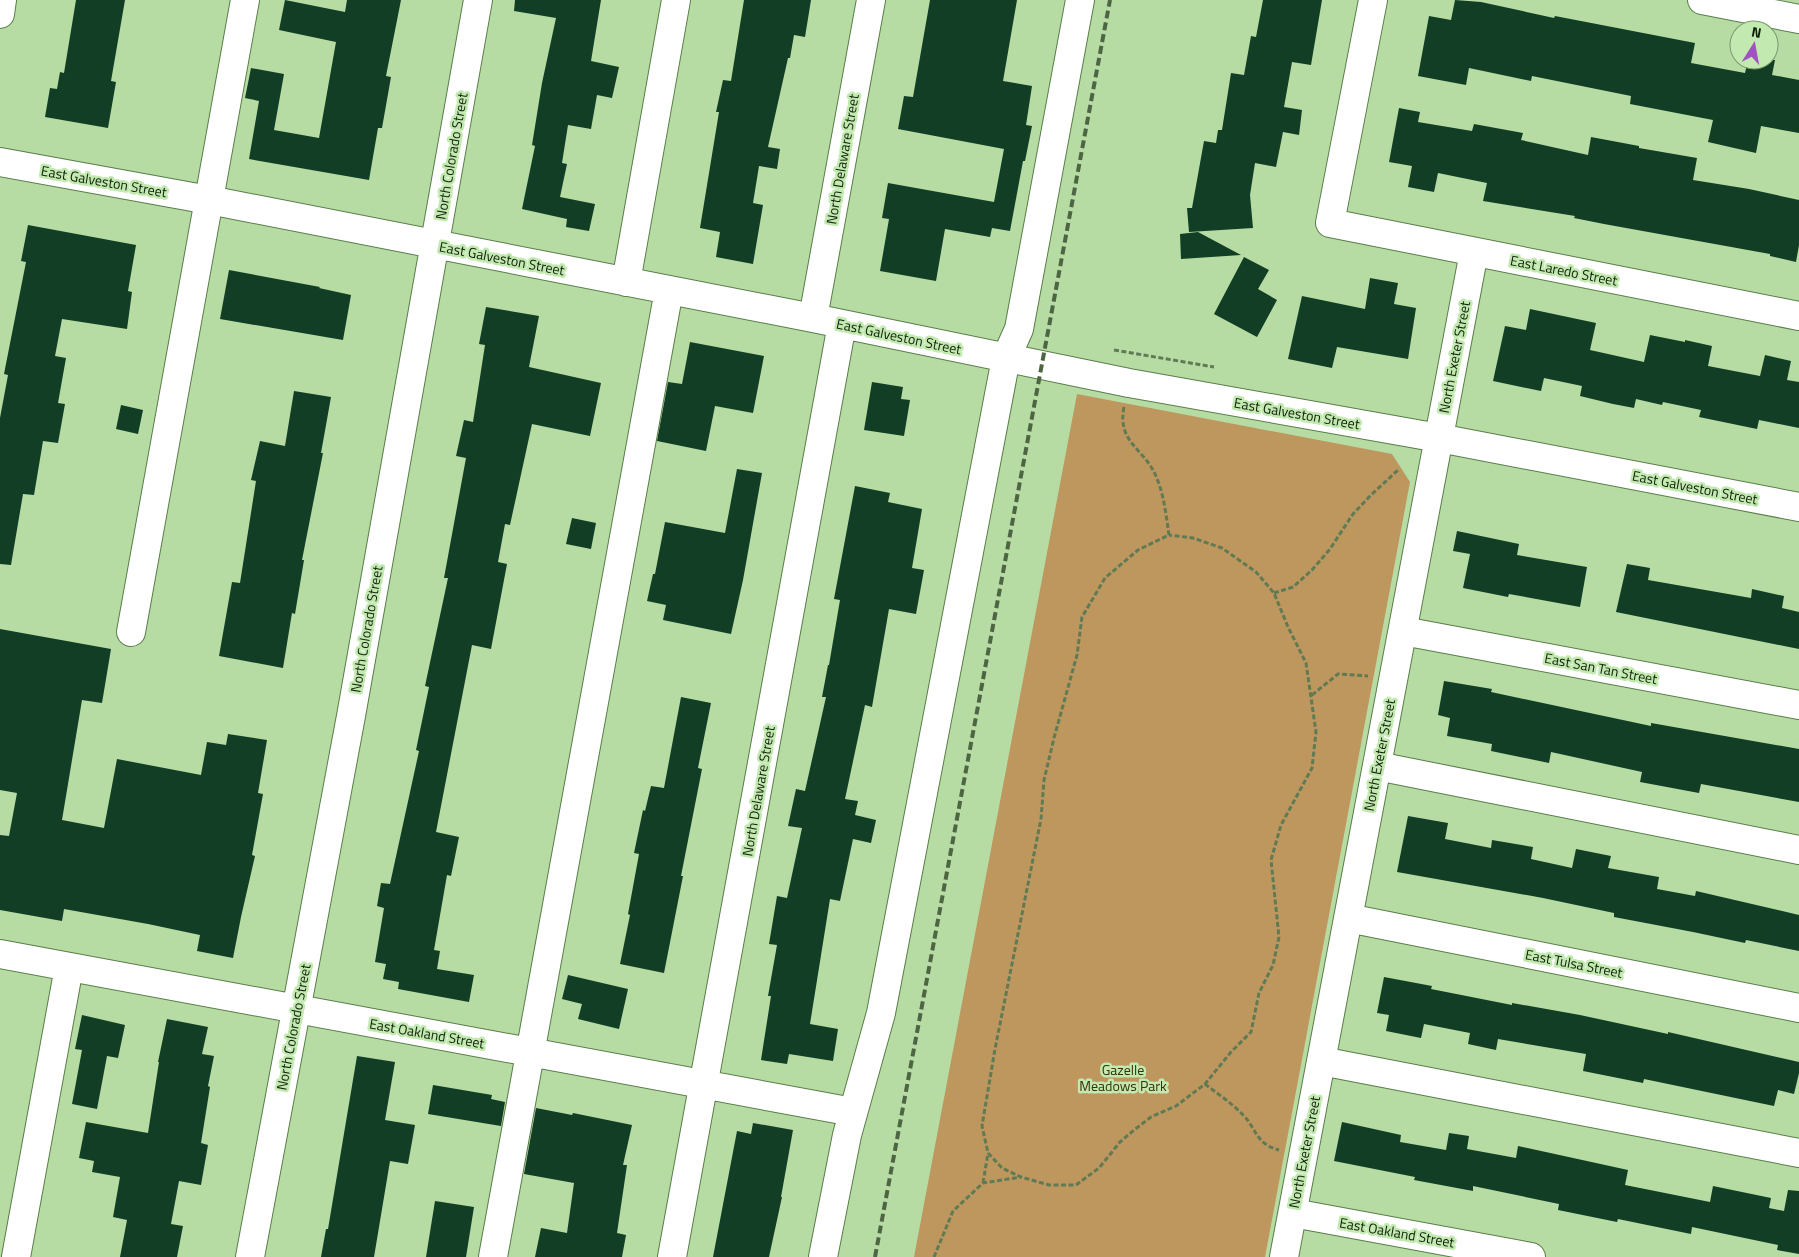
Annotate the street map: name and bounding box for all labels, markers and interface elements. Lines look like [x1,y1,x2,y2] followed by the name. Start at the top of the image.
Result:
[1729,20,1779,70] north arrow
[1750,21,1763,43] text: N
[430,91,473,221] street label: North Colorado Street
[820,92,864,226] street label: North Delaware Street
[39,160,169,202] street label: East Galveston Street
[438,236,567,280] street label: East Galveston Street
[1509,249,1619,291] street label: East Laredo Street
[1433,299,1475,415] street label: North Exeter Street
[835,312,964,360] street label: East Galveston Street
[1232,392,1362,434] street label: East Galveston Street
[1631,465,1760,509] street label: East Galveston Street
[345,564,388,694] street label: North Colorado Street
[1543,647,1659,689] street label: East San Tan Street
[1358,697,1400,813] street label: North Exeter Street
[736,724,780,858] street label: North Delaware Street
[1524,943,1625,983] street label: East Tulsa Street
[270,962,316,1092] street label: North Colorado Street
[368,1013,486,1053] street label: East Oakland Street
[1079,1059,1167,1096] park label: Gazelle Meadows Park
[1283,1094,1325,1210] street label: North Exeter Street
[1338,1212,1456,1252] street label: East Oakland Street

